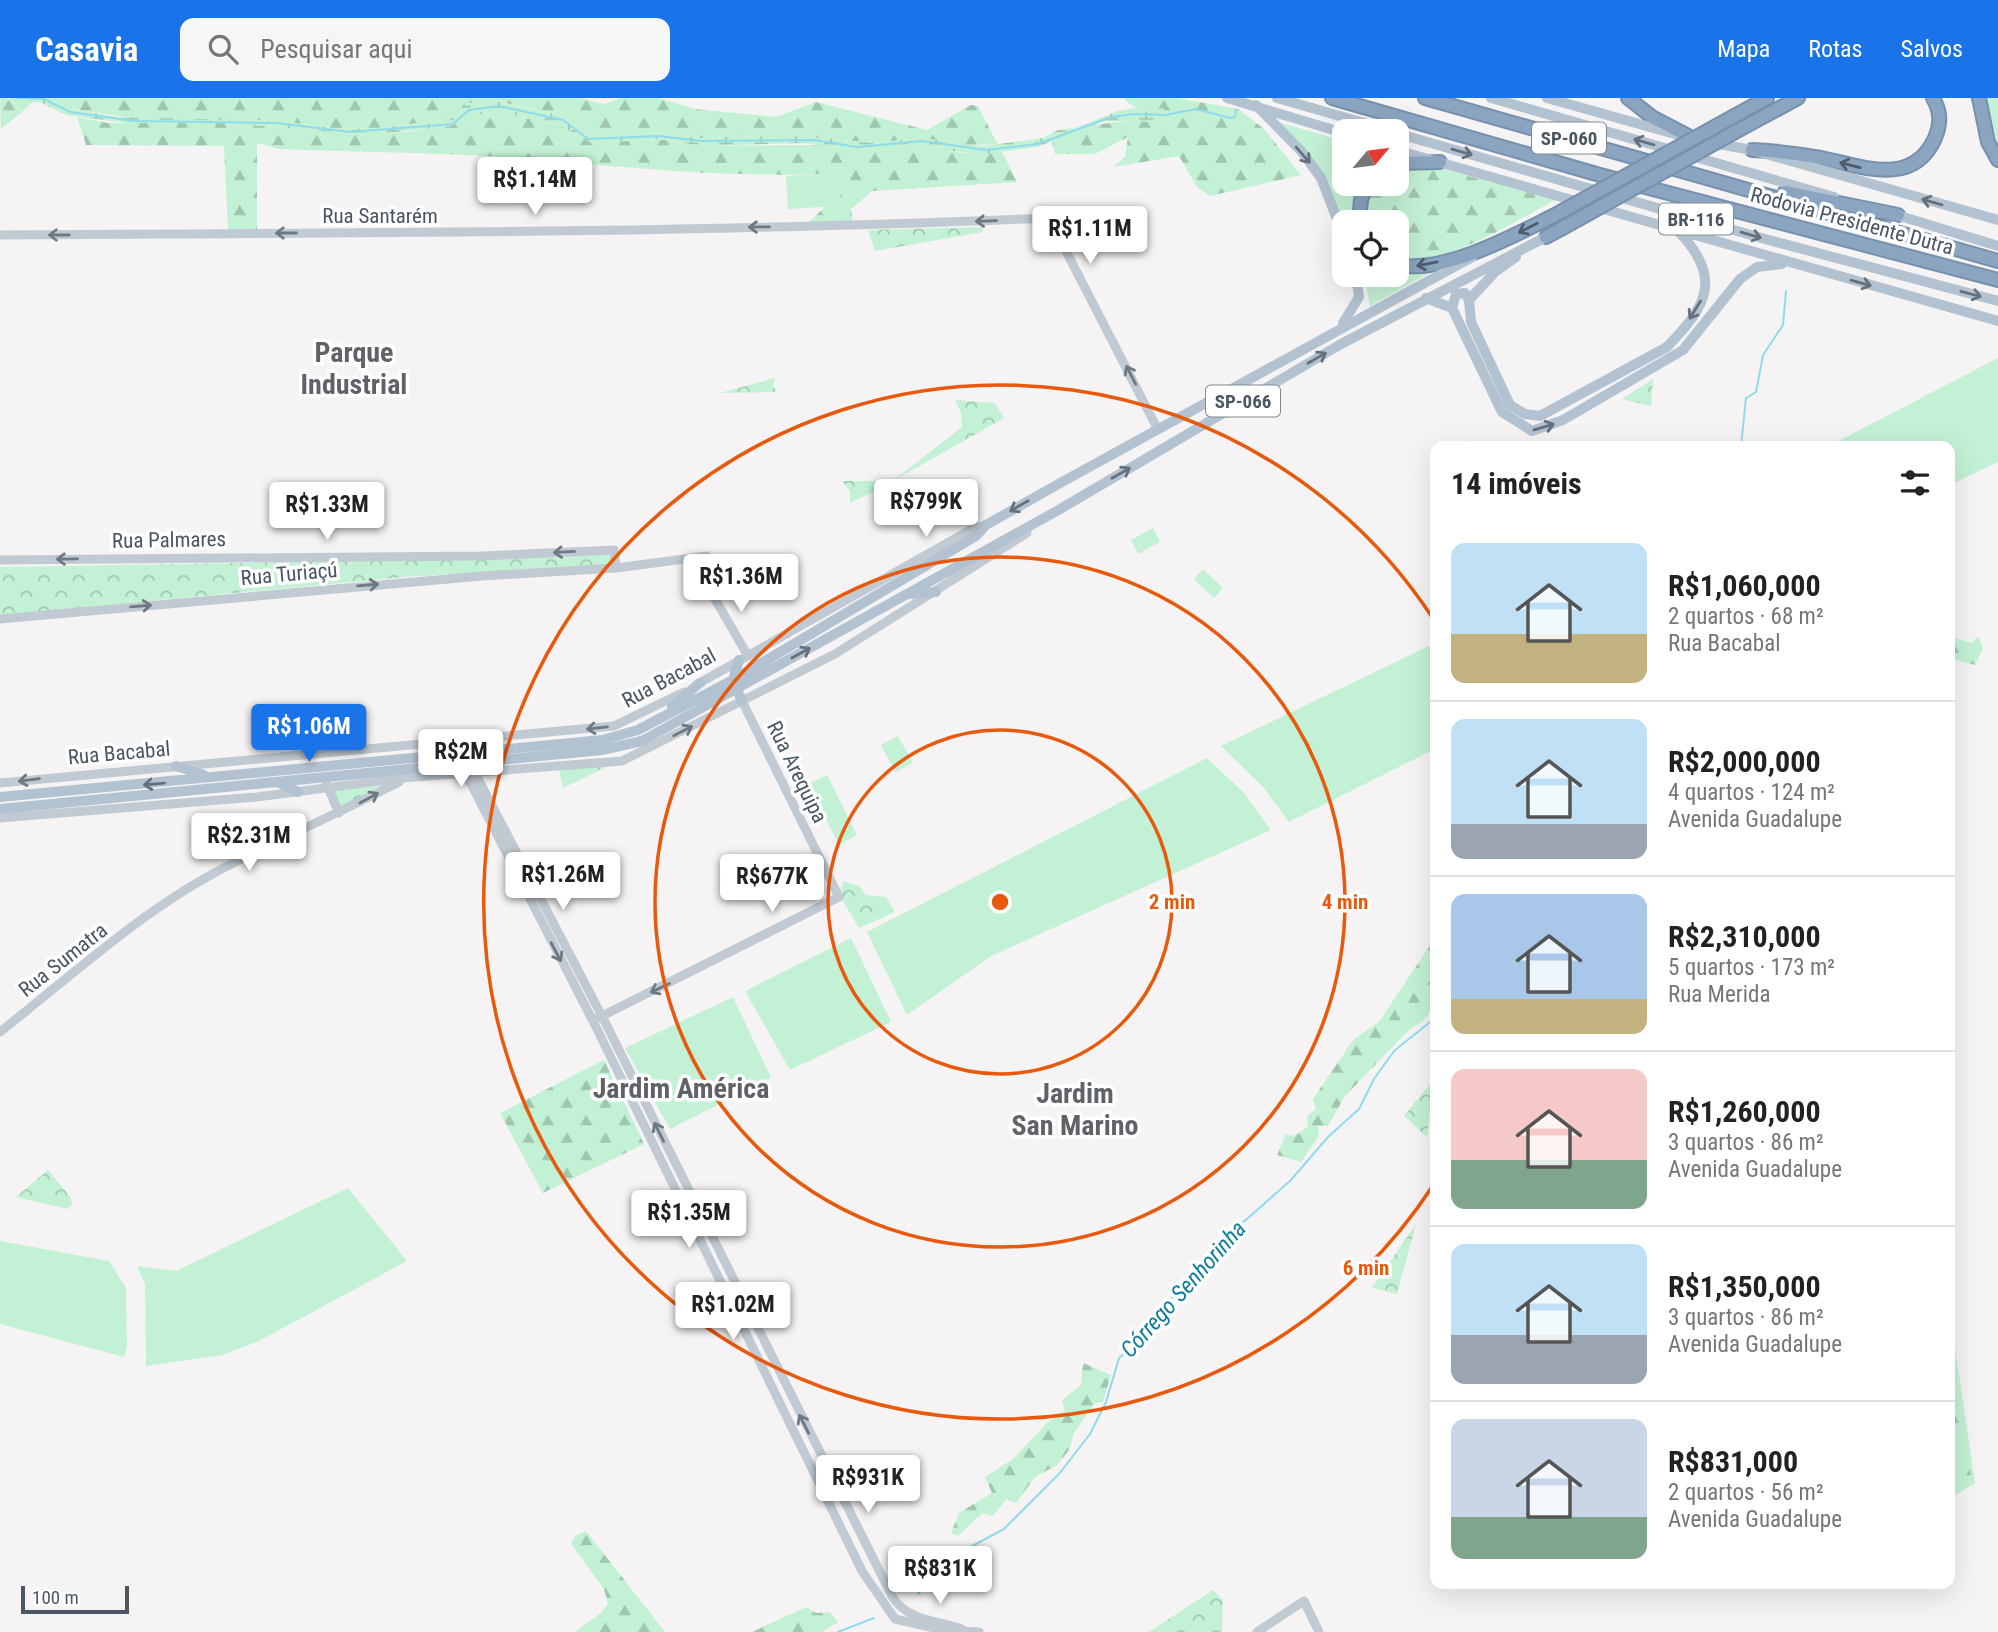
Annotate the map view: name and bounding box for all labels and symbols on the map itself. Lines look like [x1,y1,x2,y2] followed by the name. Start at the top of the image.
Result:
[1332,119,1409,196] north arrow
[1532,122,1606,154] road number: SP-060
[1633,135,1655,148] one-way arrow
[1295,145,1311,163] one-way arrow
[1451,146,1473,159] one-way arrow
[470,158,600,217] pin: R$1.14M
[1839,158,1862,171] one-way arrow
[1748,182,1956,260] street label: Rodovia Presidente Dutra
[1922,194,1944,207] one-way arrow
[1659,203,1733,234] road number: BR-116
[322,204,438,228] street label: Rua Santarém
[1025,206,1155,266] pin: R$1.11M
[975,214,998,227] one-way arrow
[748,221,771,234] one-way arrow
[1518,222,1539,236] one-way arrow
[275,226,298,240] one-way arrow
[48,228,71,241] one-way arrow
[1740,230,1762,243] one-way arrow
[1416,258,1439,271] one-way arrow
[1849,277,1871,290] one-way arrow
[1960,288,1982,301] one-way arrow
[1687,300,1701,320] one-way arrow
[301,336,407,401] district label: Parque Industrial
[1307,351,1327,365] one-way arrow
[1123,365,1137,386] one-way arrow
[1206,386,1280,416] road number: SP-066
[1532,420,1554,433] one-way arrow
[1110,466,1131,479] one-way arrow
[869,480,983,539] pin: R$799K
[262,482,392,542] pin: R$1.33M
[1009,500,1029,514] one-way arrow
[112,527,226,553] street label: Rua Palmares
[553,546,576,559] one-way arrow
[56,553,79,566] one-way arrow
[676,554,806,614] pin: R$1.36M
[240,558,338,590] street label: Rua Turiaçú
[356,578,378,591] one-way arrow
[129,599,152,612] one-way arrow
[618,643,720,713] street label: Rua Bacabal
[790,646,811,659] one-way arrow
[244,704,374,764] pin: R$1.06M
[762,717,832,827] street label: Rua Arequipa
[586,722,609,735] one-way arrow
[672,723,693,737] one-way arrow
[420,730,502,789] pin: R$2M
[67,737,171,769] street label: Rua Bacabal
[18,773,41,786] one-way arrow
[144,777,166,790] one-way arrow
[358,790,379,804] one-way arrow
[184,814,314,873] pin: R$2.31M
[498,852,628,912] pin: R$1.26M
[715,854,829,914] pin: R$677K
[988,890,1012,914] centre of rings
[1149,890,1195,914] text: 2 min
[1322,890,1368,914] text: 4 min
[14,918,112,1002] street label: Rua Sumatra
[550,941,564,962] one-way arrow
[650,981,671,995] one-way arrow
[593,1072,769,1105] district label: Jardim América
[1012,1077,1139,1142] district label: Jardim San Marino
[652,1122,666,1143] one-way arrow
[624,1190,754,1250] pin: R$1.35M
[1115,1216,1252,1363] water label: Córrego Senhorinha
[1343,1256,1389,1280] text: 6 min
[668,1282,798,1342] pin: R$1.02M
[797,1414,811,1435] one-way arrow
[811,1456,925,1515] pin: R$931K
[883,1546,997,1606] pin: R$831K
[21,1583,130,1615] scale bar

